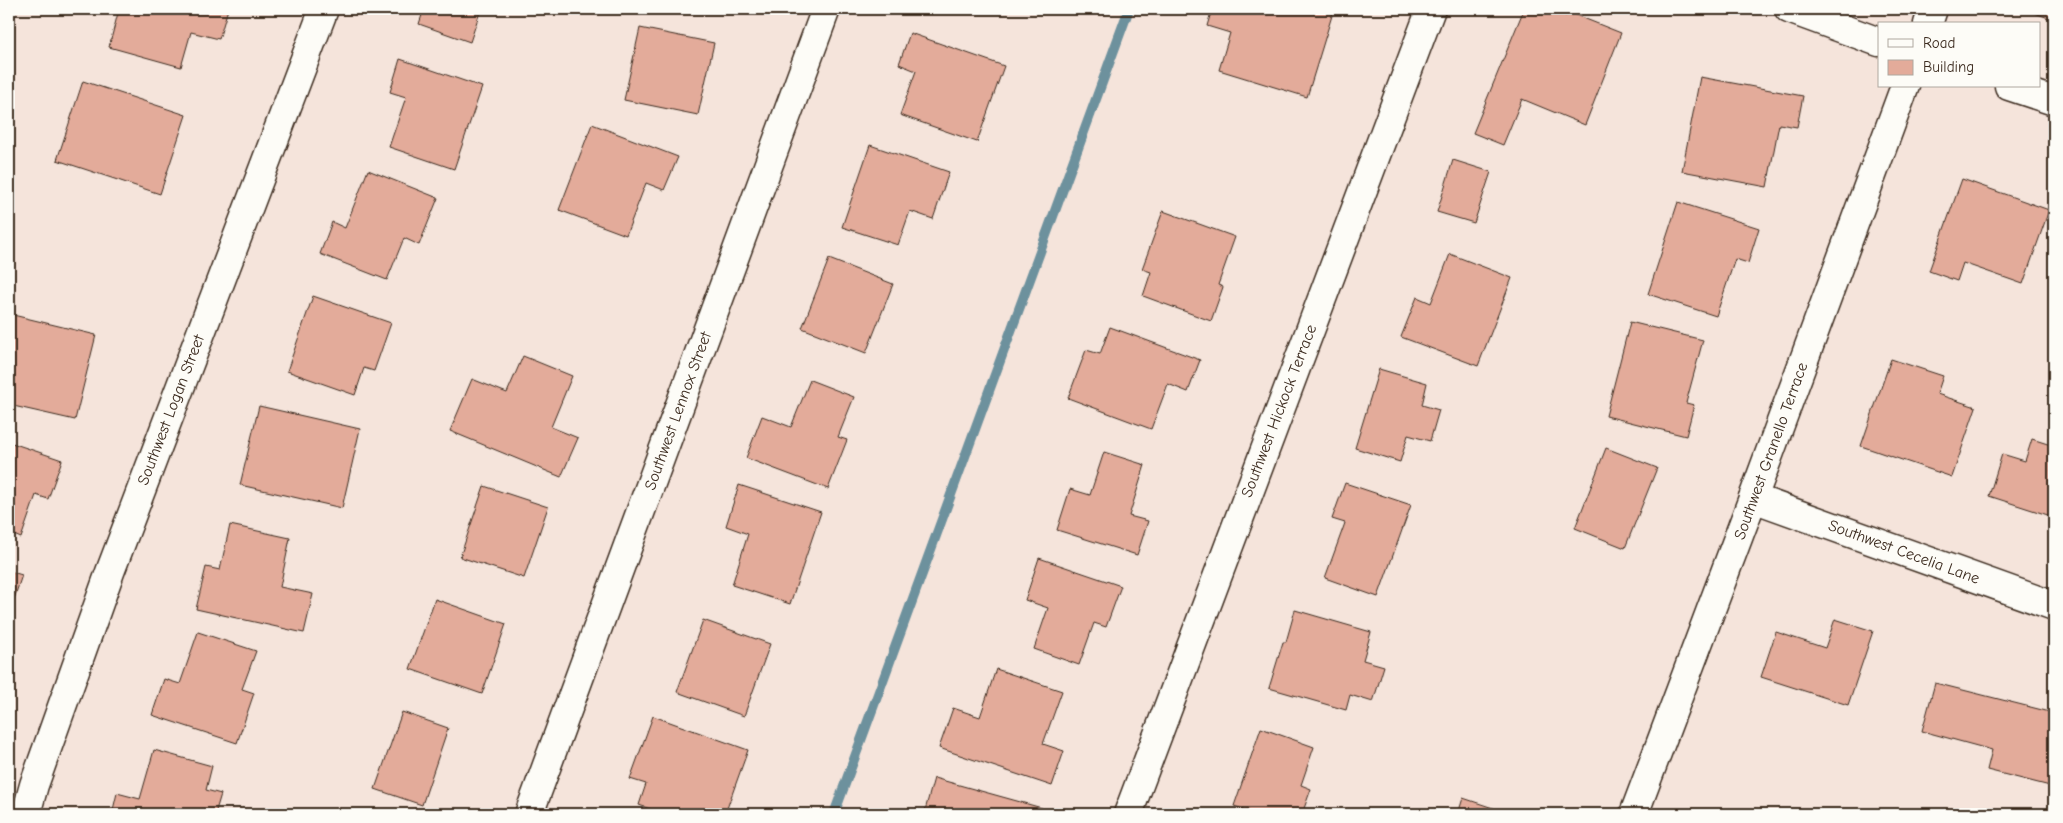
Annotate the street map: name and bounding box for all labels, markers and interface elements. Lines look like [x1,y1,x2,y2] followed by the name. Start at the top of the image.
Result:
[1878,22,2040,88] legend
[1923,34,1955,52] text: Road
[1923,58,1974,76] text: Building
[1238,322,1320,500] street label: Southwest Hickock Terrace
[641,329,715,493] street label: Southwest Lennox Street
[134,332,208,488] street label: Southwest Logan Street
[1730,360,1812,542] street label: Southwest Granello Terrace
[1826,516,1982,588] street label: Southwest Cecelia Lane

